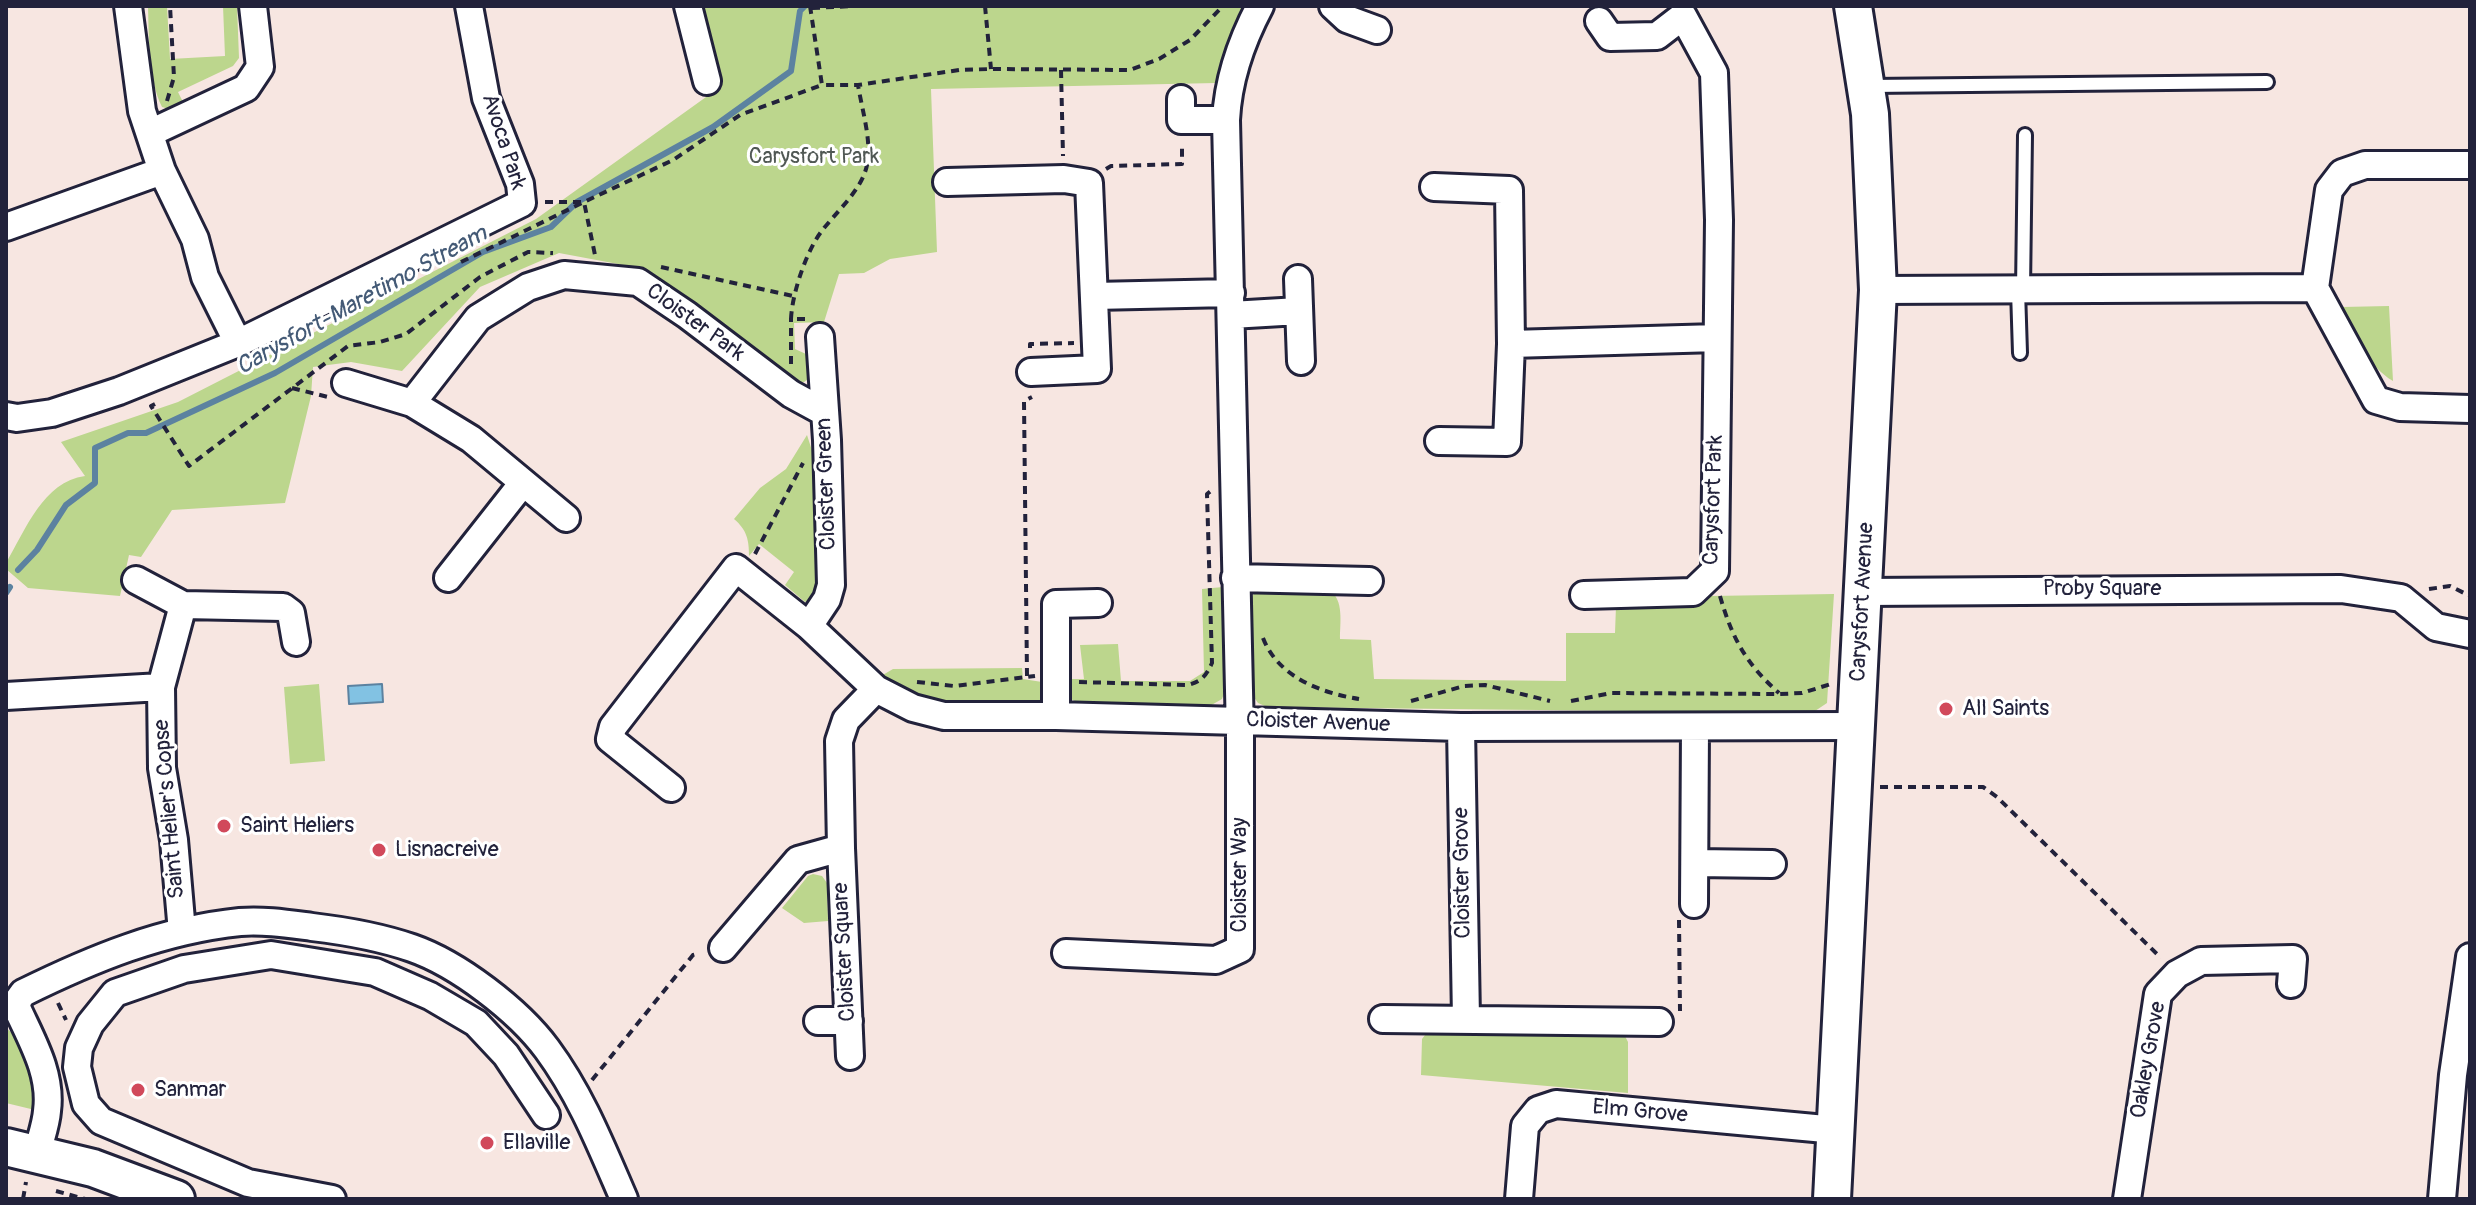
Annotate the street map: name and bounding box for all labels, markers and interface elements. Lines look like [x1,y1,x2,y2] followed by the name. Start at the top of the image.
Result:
[475,91,531,193] street label: Avoca Park
[749,144,879,170] park label: Carysfort Park
[232,220,492,382] water label: Carysfort-Maretimo Stream
[641,278,749,368] street label: Cloister Park
[811,417,843,551] street label: Cloister Green
[1699,434,1729,566] street label: Carysfort Park
[1846,522,1880,682] street label: Carysfort Avenue
[2043,576,2161,602] street label: Proby Square
[1962,696,2049,722] place label: All Saints
[1937,700,1955,718] marker: All Saints
[1245,707,1391,739] street label: Cloister Avenue
[149,718,191,900] street label: Saint Helier's Copse
[1449,807,1477,939] street label: Cloister Grove
[240,813,354,839] place label: Saint Heliers
[215,817,233,835] marker: Saint Heliers
[1227,817,1253,933] street label: Cloister Way
[395,837,499,863] place label: Lisnacreive
[370,841,388,859] marker: Lisnacreive
[828,882,862,1022] street label: Cloister Square
[2126,1000,2172,1120] street label: Oakley Grove
[154,1077,226,1103] place label: Sanmar
[129,1081,147,1099] marker: Sanmar
[1591,1095,1689,1129] street label: Elm Grove
[503,1130,570,1156] place label: Ellaville
[478,1134,496,1152] marker: Ellaville

